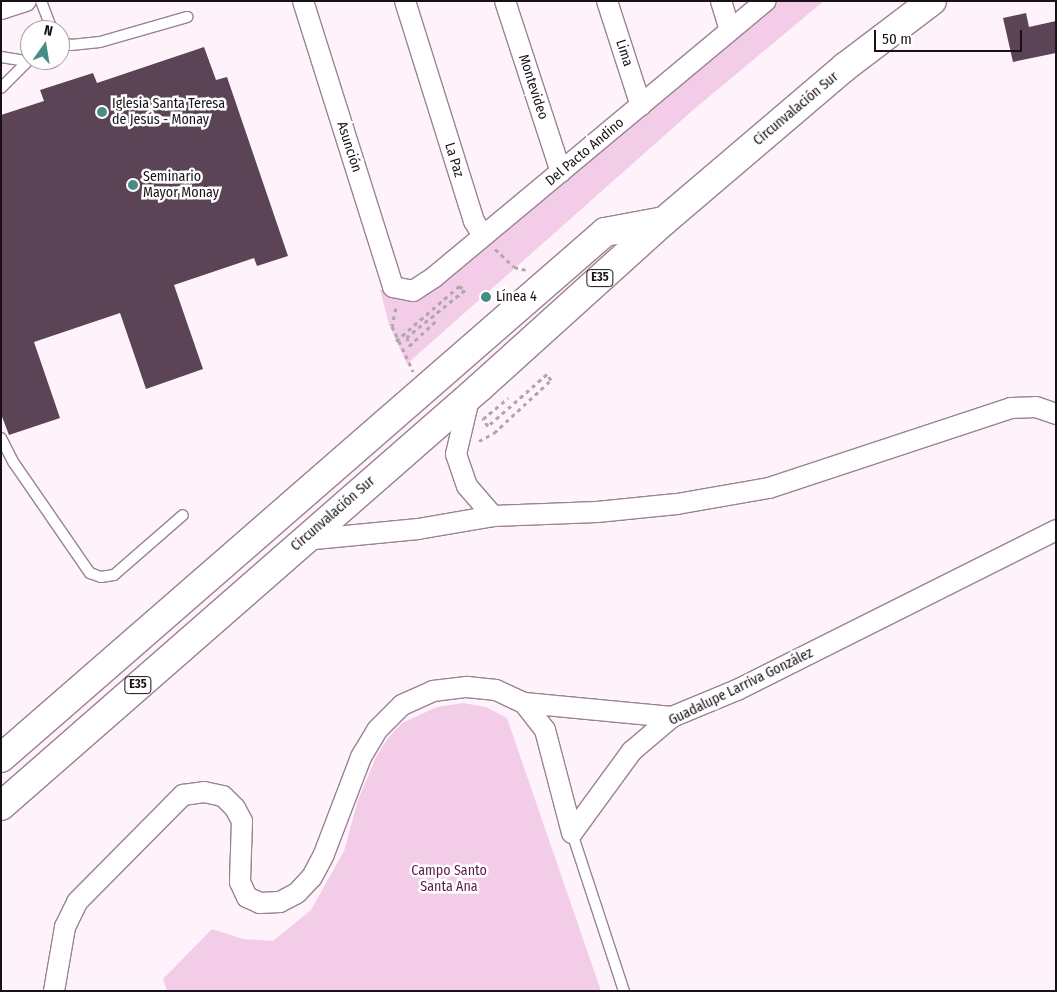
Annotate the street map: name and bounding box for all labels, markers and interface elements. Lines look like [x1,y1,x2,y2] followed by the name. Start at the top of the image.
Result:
[20,20,70,70] north arrow
[877,20,1024,52] scale bar
[42,22,54,40] text: N
[882,30,912,48] text: 50 m
[612,37,636,69] street label: Lima
[515,52,551,122] street label: Montevideo
[750,69,842,149] street label: Circunvalación Sur
[112,96,225,128] place label: Iglesia Santa Teresa de Jesús - Monay
[96,106,108,118] marker: Iglesia Santa Teresa de Jesús - Monay
[542,114,628,190] street label: Del Pacto Andino
[333,120,365,174] street label: Asunción
[441,141,467,179] street label: La Paz
[143,169,219,202] place label: Seminario Mayor Monay
[127,179,139,191] marker: Seminario Mayor Monay
[586,268,614,288] road number: E35
[496,289,537,305] place label: Línea 4
[480,291,492,303] marker: Línea 4
[288,473,378,555] street label: Circunvalación Sur
[666,645,816,729] street label: Guadalupe Larriva González
[124,676,152,694] road number: E35
[411,863,487,896] park label: Campo Santo Santa Ana

